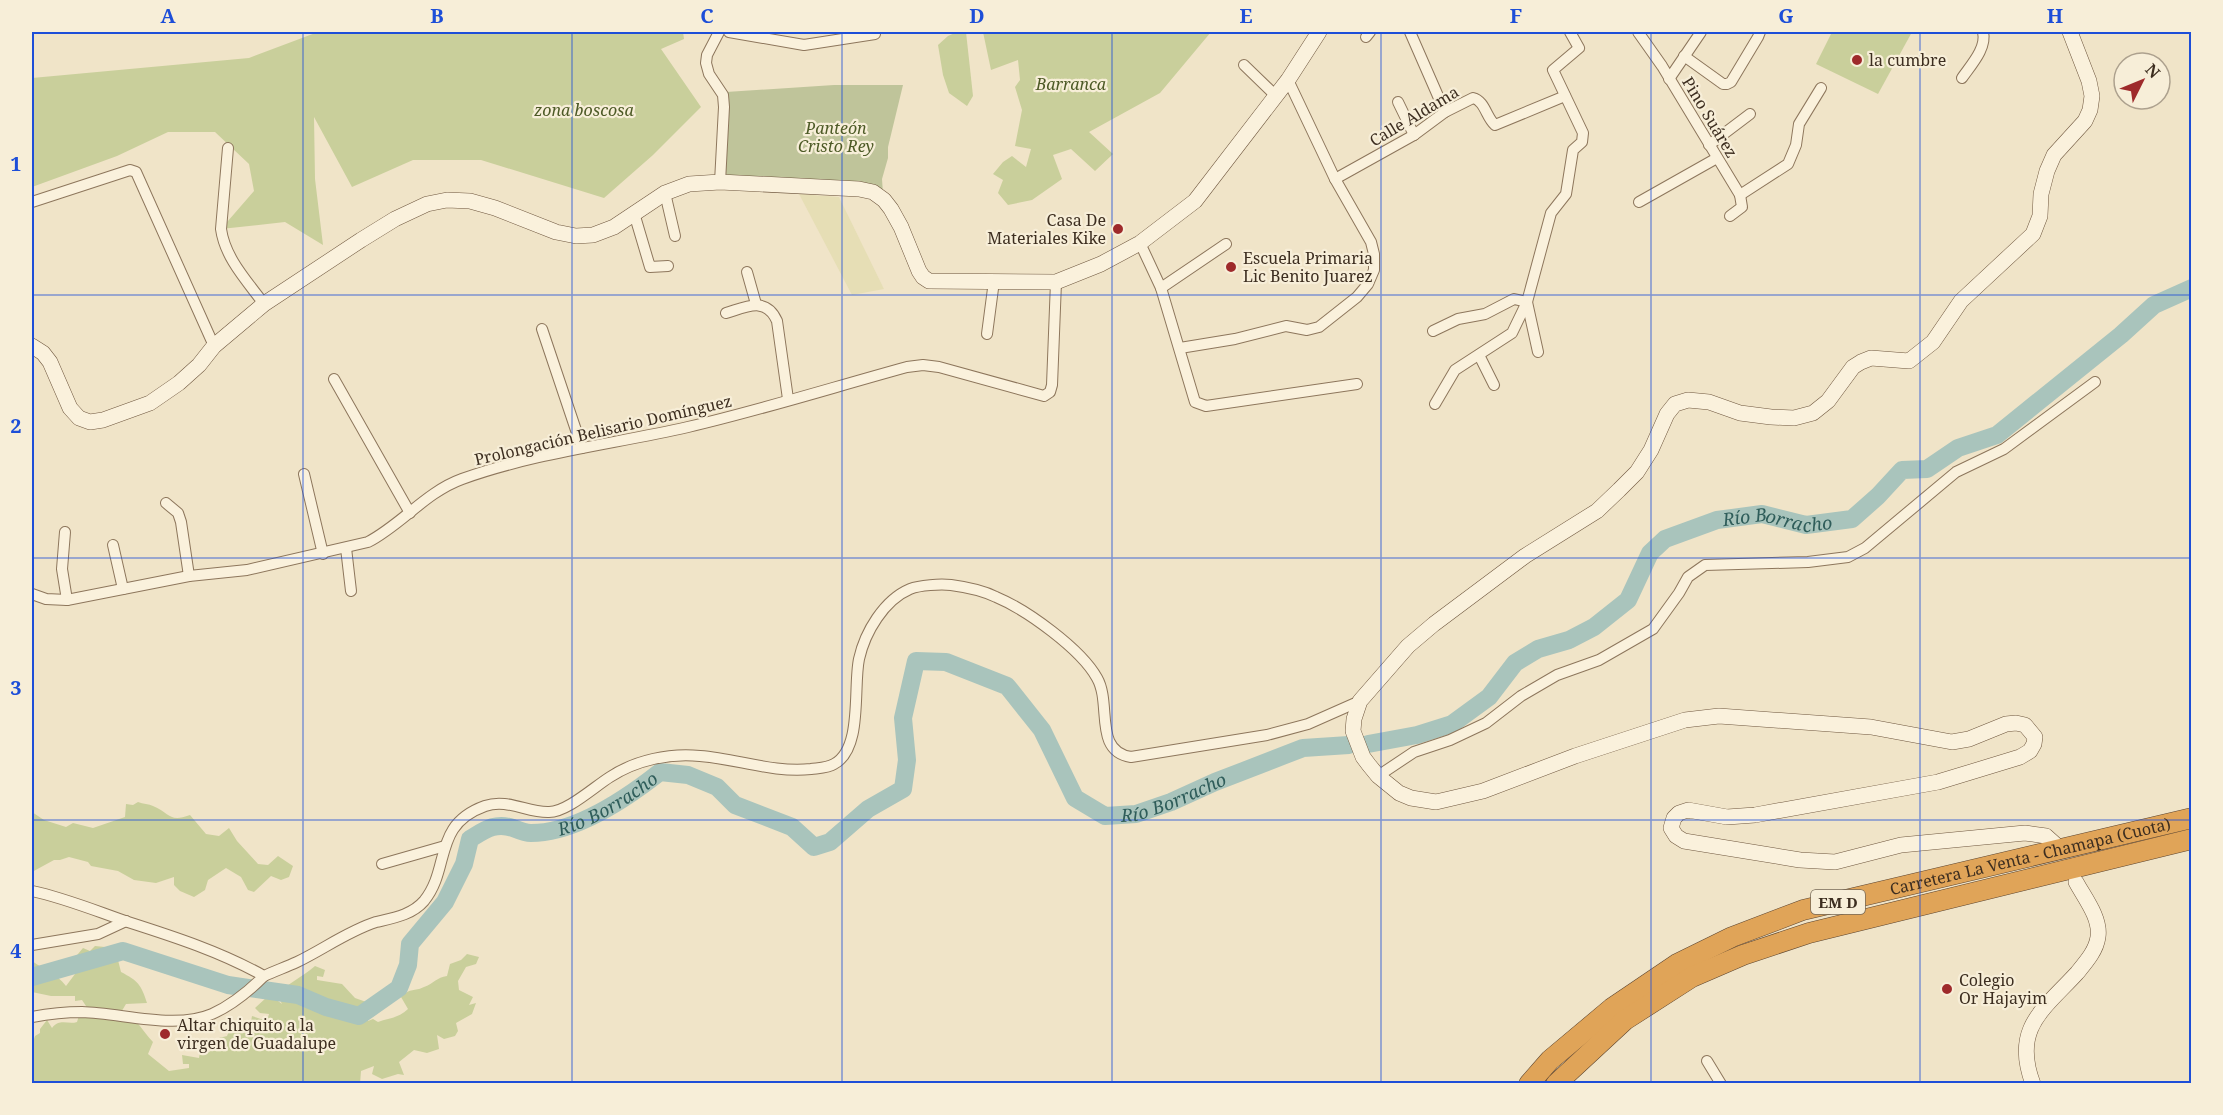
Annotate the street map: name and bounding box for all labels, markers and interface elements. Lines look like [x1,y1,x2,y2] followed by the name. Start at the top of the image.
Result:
[160,2,176,29] text: A
[430,2,444,29] text: B
[700,2,714,29] text: C
[969,2,985,29] text: D
[1239,2,1253,29] text: E
[1510,2,1522,29] text: F
[1778,2,1794,29] text: G
[2047,2,2063,29] text: H
[1869,49,1946,71] place label: la cumbre
[2112,51,2172,111] north arrow
[1850,53,1864,67] marker: la cumbre
[2141,59,2166,83] text: N
[1677,72,1743,162] street label: Pino Suárez
[1035,73,1107,95] park label: Barranca
[1365,81,1463,151] street label: Calle Aldama
[533,99,635,121] park label: zona boscosa
[798,117,874,157] park label: Panteón Cristo Rey
[10,150,22,177] text: 1
[987,209,1106,249] place label: Casa De Materiales Kike
[1111,222,1125,236] marker: Casa De Materiales Kike
[1243,247,1373,287] place label: Escuela Primaria Lic Benito Juarez
[1224,260,1238,274] marker: Escuela Primaria Lic Benito Juarez
[472,390,734,470] street label: Prolongación Belisario Domínguez
[10,412,22,439] text: 2
[1720,501,1834,537] water label: Río Borracho
[10,674,22,701] text: 3
[553,766,662,841] water label: Río Borracho
[1119,767,1229,827] water label: Río Borracho
[1887,812,2173,900] street label: Carretera La Venta - Chamapa (Cuota)
[1811,890,1865,914] road number: EM D
[10,937,22,964] text: 4
[1959,969,2047,1009] place label: Colegio Or Hajayim
[1940,982,1954,996] marker: Colegio Or Hajayim
[177,1014,336,1054] place label: Altar chiquito a la virgen de Guadalupe
[158,1027,172,1041] marker: Altar chiquito a la virgen de Guadalupe

